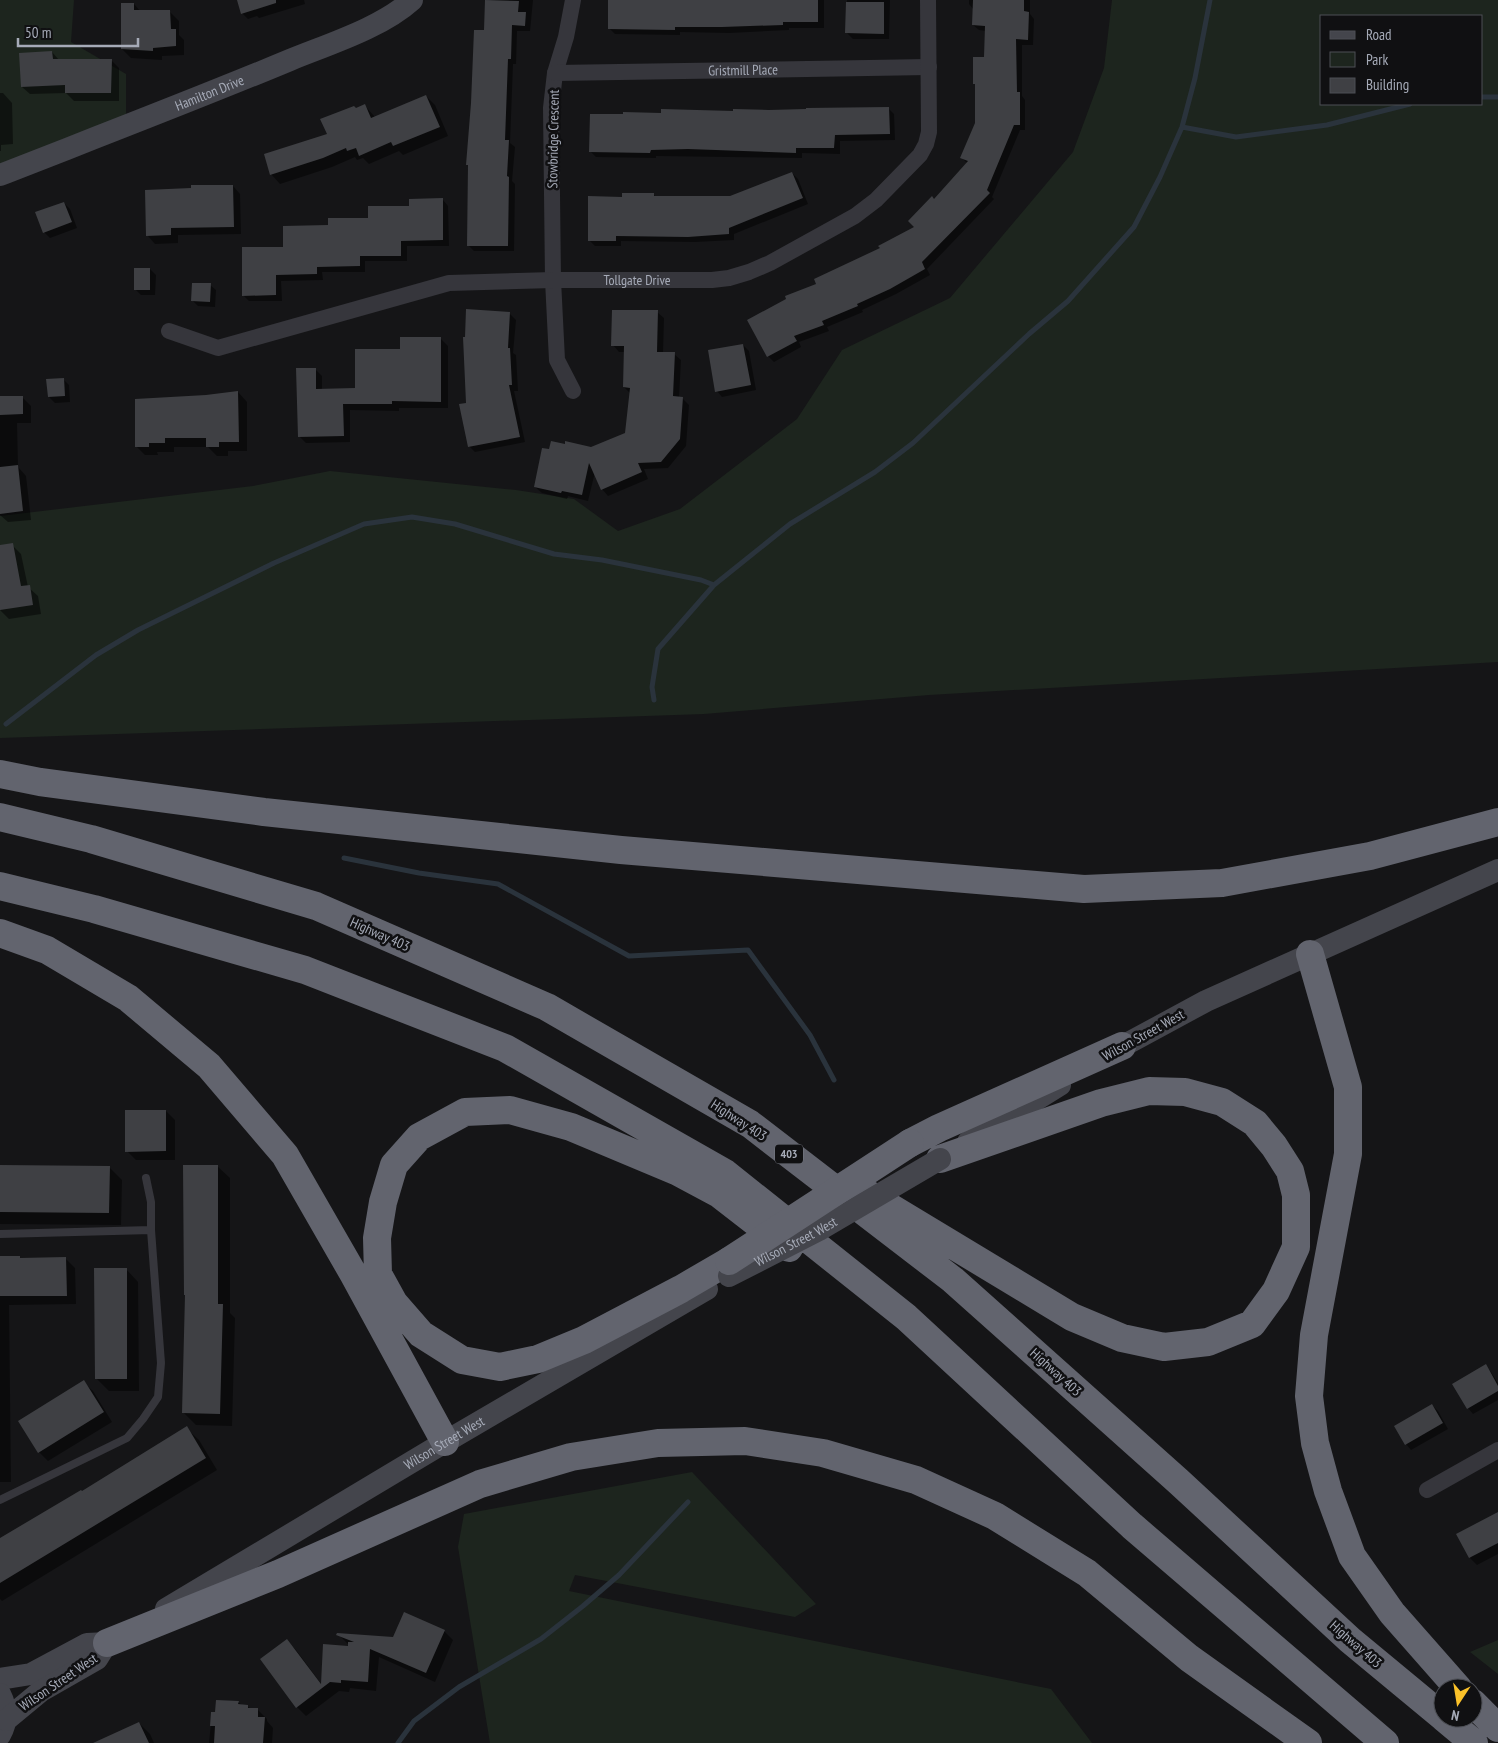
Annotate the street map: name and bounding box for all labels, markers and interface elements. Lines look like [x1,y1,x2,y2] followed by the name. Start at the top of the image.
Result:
[18,15,138,47] scale bar
[1320,15,1483,105] legend
[25,23,51,42] text: 50 m
[1366,25,1392,44] text: Road
[1366,50,1388,69] text: Park
[708,60,778,80] street label: Gristmill Place
[172,71,247,115] street label: Hamilton Drive
[1366,75,1409,94] text: Building
[543,89,563,189] street label: Stowbridge Crescent
[604,271,671,289] street label: Tollgate Drive
[347,913,413,955] street label: Highway 403
[1099,1005,1187,1065] street label: Wilson Street West
[708,1095,770,1145] street label: Highway 403
[775,1144,803,1164] road number: 403
[751,1212,840,1271] street label: Wilson Street West
[1026,1344,1086,1400] street label: Highway 403
[400,1412,488,1474] street label: Wilson Street West
[1326,1616,1386,1672] street label: Highway 403
[15,1649,101,1715] street label: Wilson Street West
[1433,1678,1483,1728] north arrow
[1450,1706,1461,1725] text: N

